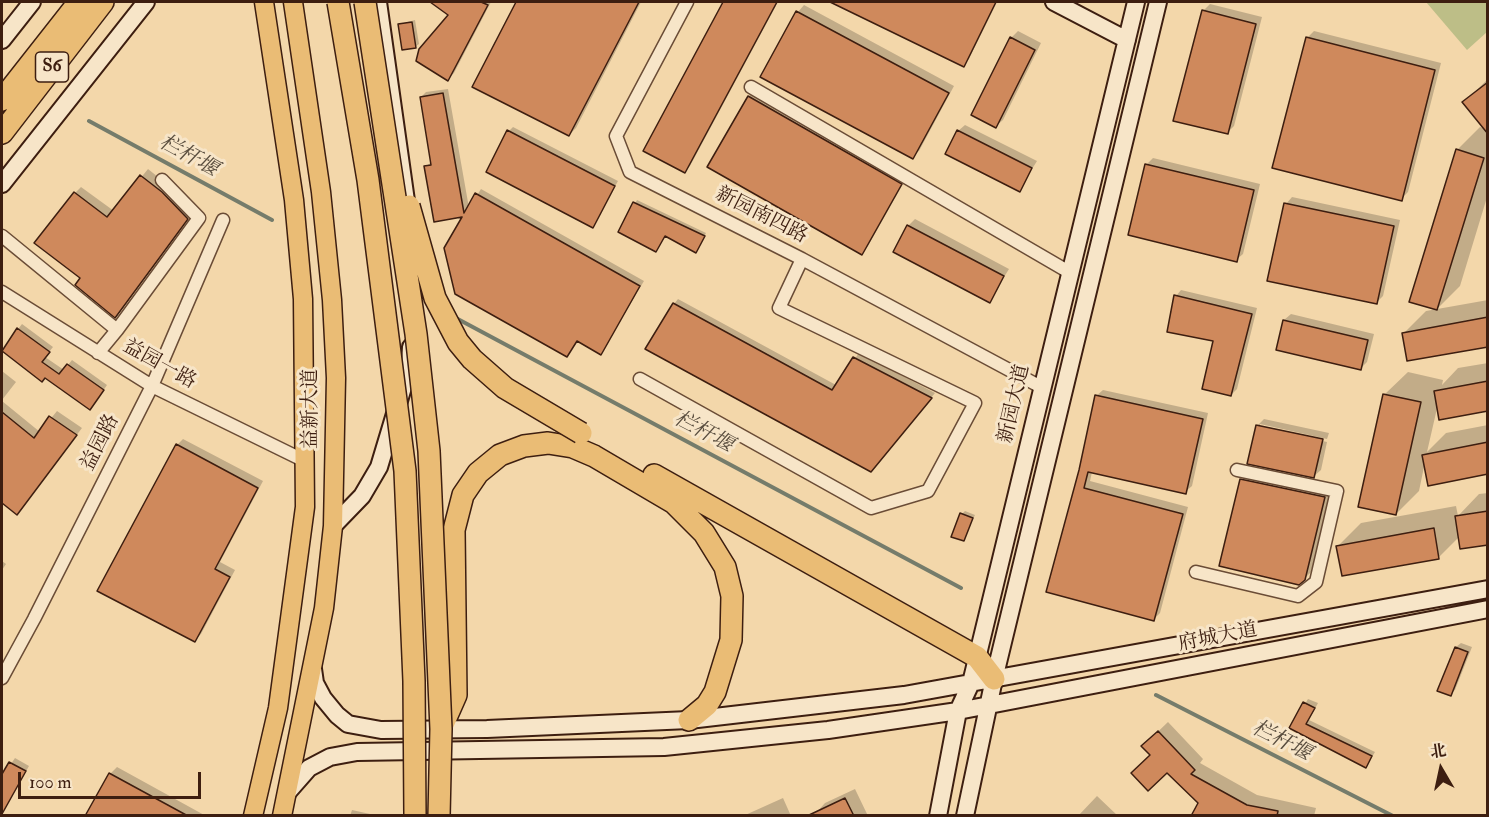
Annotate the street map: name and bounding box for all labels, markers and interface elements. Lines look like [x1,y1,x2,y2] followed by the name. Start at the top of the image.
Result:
[36,52,68,82] road number: S6
[154,131,222,183] water label: 栏杆堰
[711,183,811,249] street label: 新园南四路
[118,335,200,395] street label: 益园一路
[994,362,1036,446] street label: 新园大道
[300,369,324,449] street label: 益新大道
[669,407,737,459] water label: 栏杆堰
[77,411,125,475] street label: 益园路
[1176,619,1260,657] street label: 府城大道
[1247,716,1315,768] water label: 栏杆堰
[1411,739,1471,799] north arrow
[1429,740,1448,762] text: 北
[21,760,204,798] scale bar
[29,771,72,794] text: 100 m

